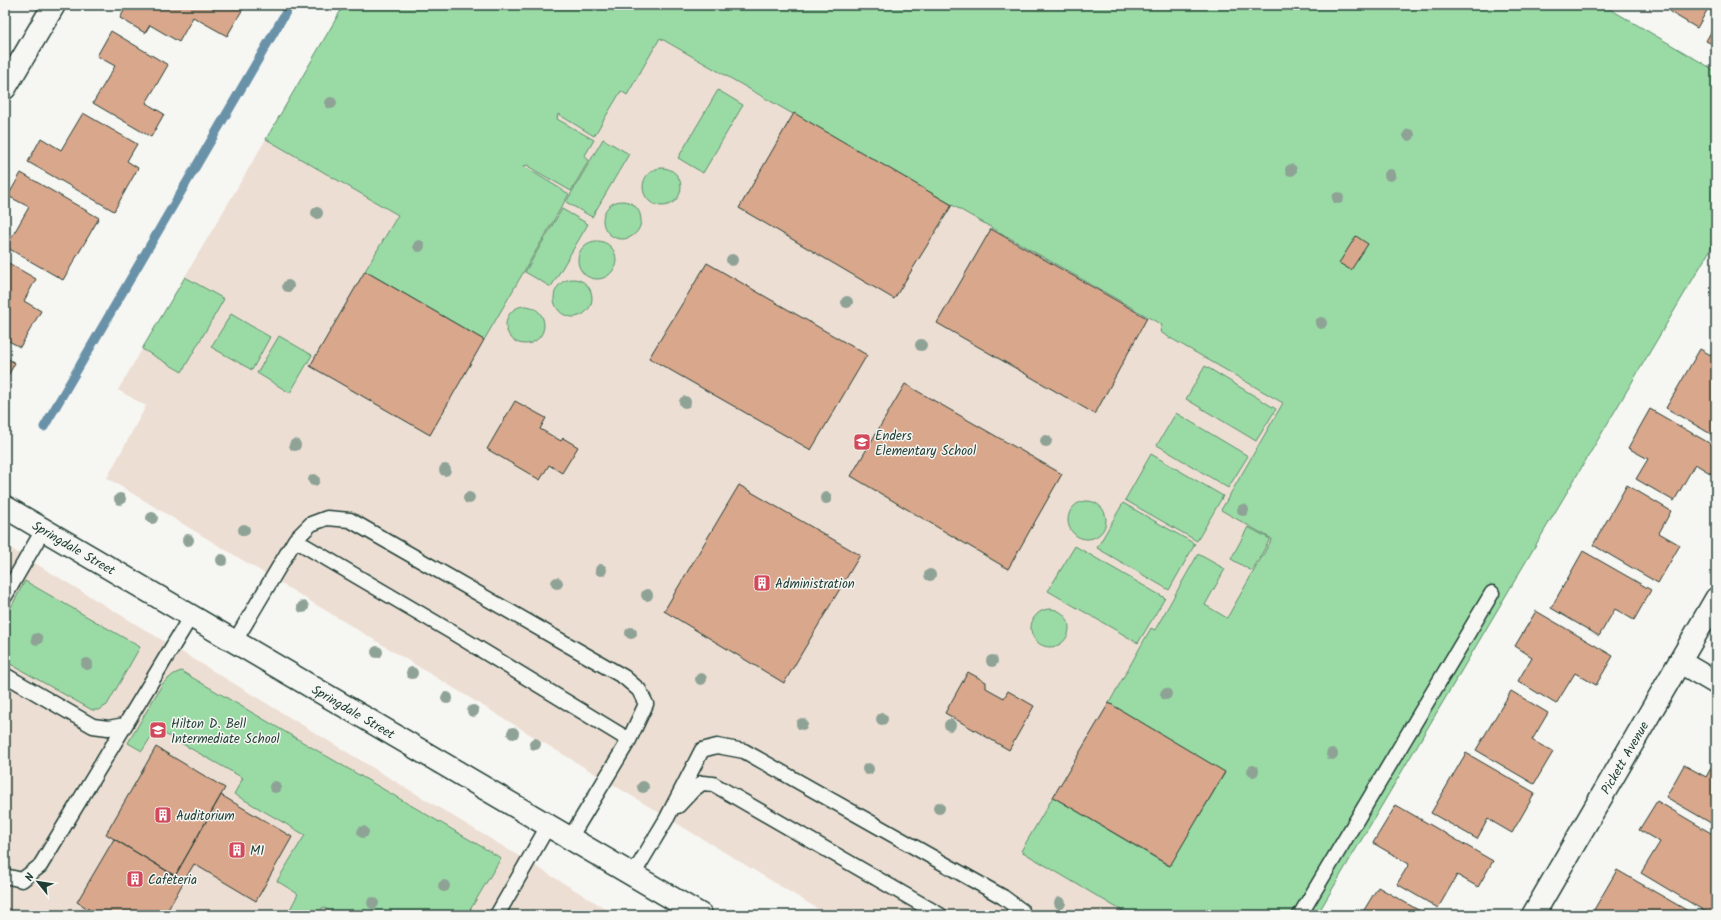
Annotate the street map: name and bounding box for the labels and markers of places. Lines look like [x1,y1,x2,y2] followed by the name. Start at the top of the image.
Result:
[875,426,976,462] place label: Enders Elementary School
[852,432,872,452] school or university icon: Enders Elementary School
[752,573,772,593] building icon: Administration
[775,574,855,595] place label: Administration
[171,714,280,750] place label: Hilton D. Bell Intermediate School
[148,720,168,740] school or university icon: Hilton D. Bell Intermediate School
[153,805,173,825] building icon: Auditorium
[176,806,235,827] place label: Auditorium
[227,840,247,860] building icon: M1
[250,841,264,862] place label: M1
[125,869,145,889] building icon: Cafeteria
[148,870,197,891] place label: Cafeteria

